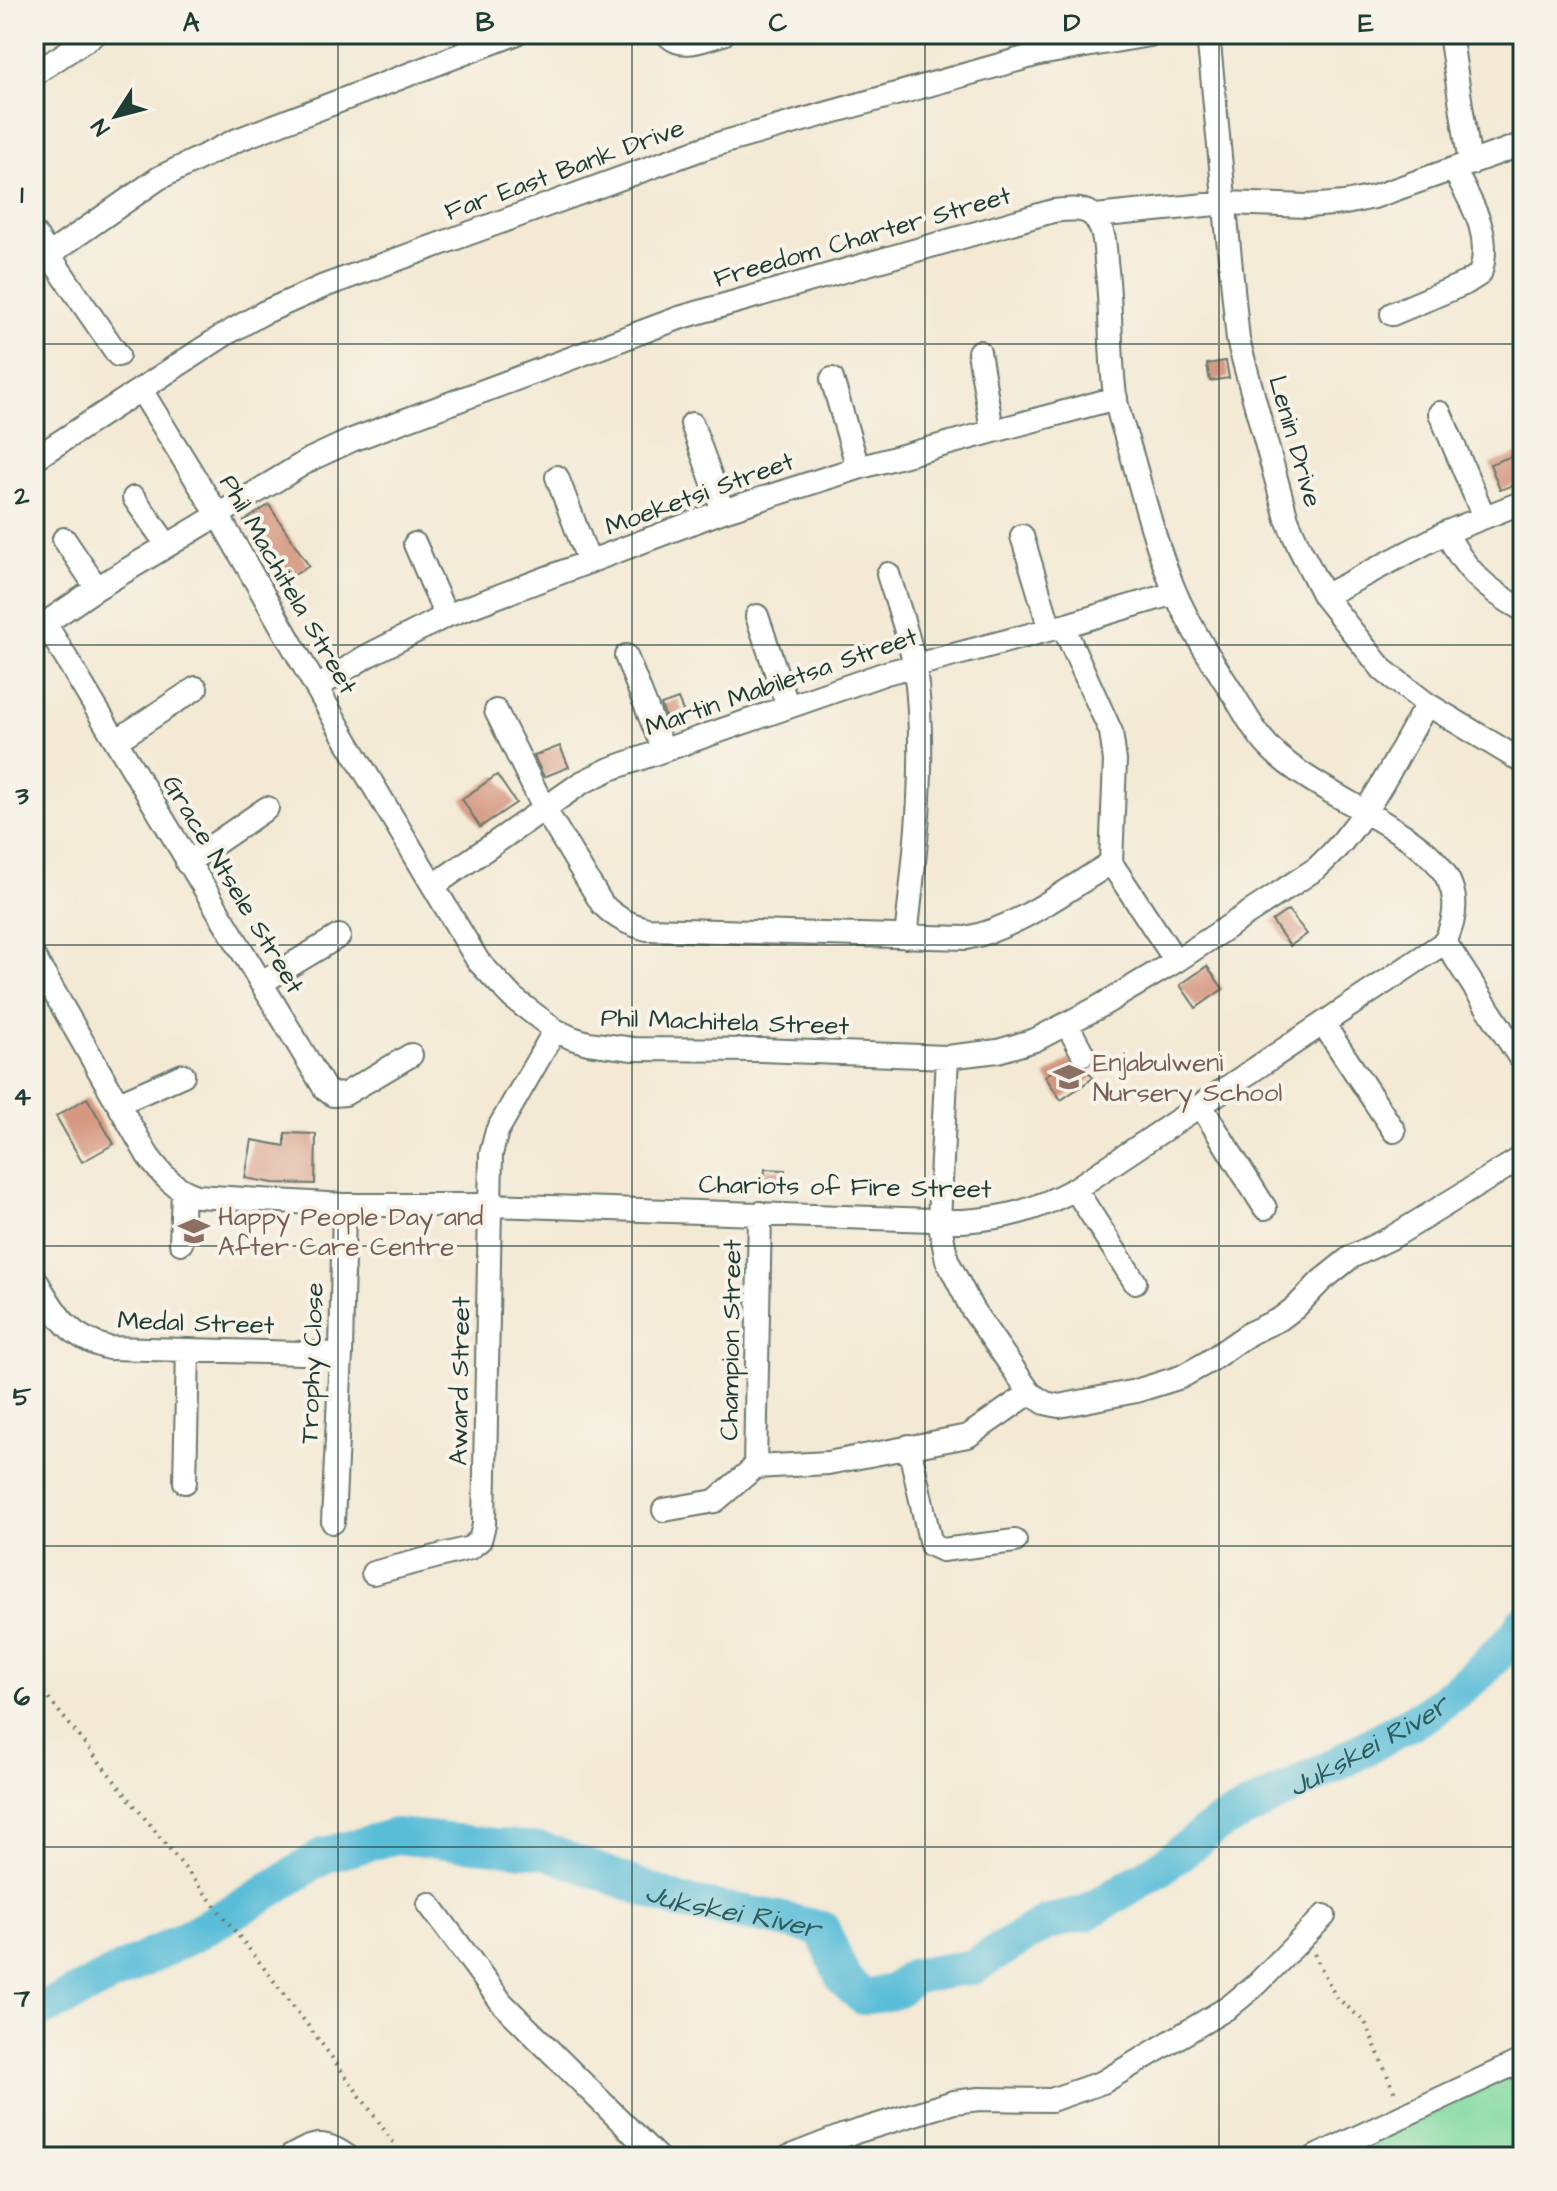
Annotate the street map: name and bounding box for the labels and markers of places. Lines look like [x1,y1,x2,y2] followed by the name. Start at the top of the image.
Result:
[1093,1045,1282,1113] place label: Enjabulweni Nursery School
[1052,1060,1086,1094] school or university icon: Enjabulweni Nursery School
[218,1199,483,1265] place label: Happy People Day and After Care Centre
[177,1214,211,1248] school or university icon: Happy People Day and After Care Centre

